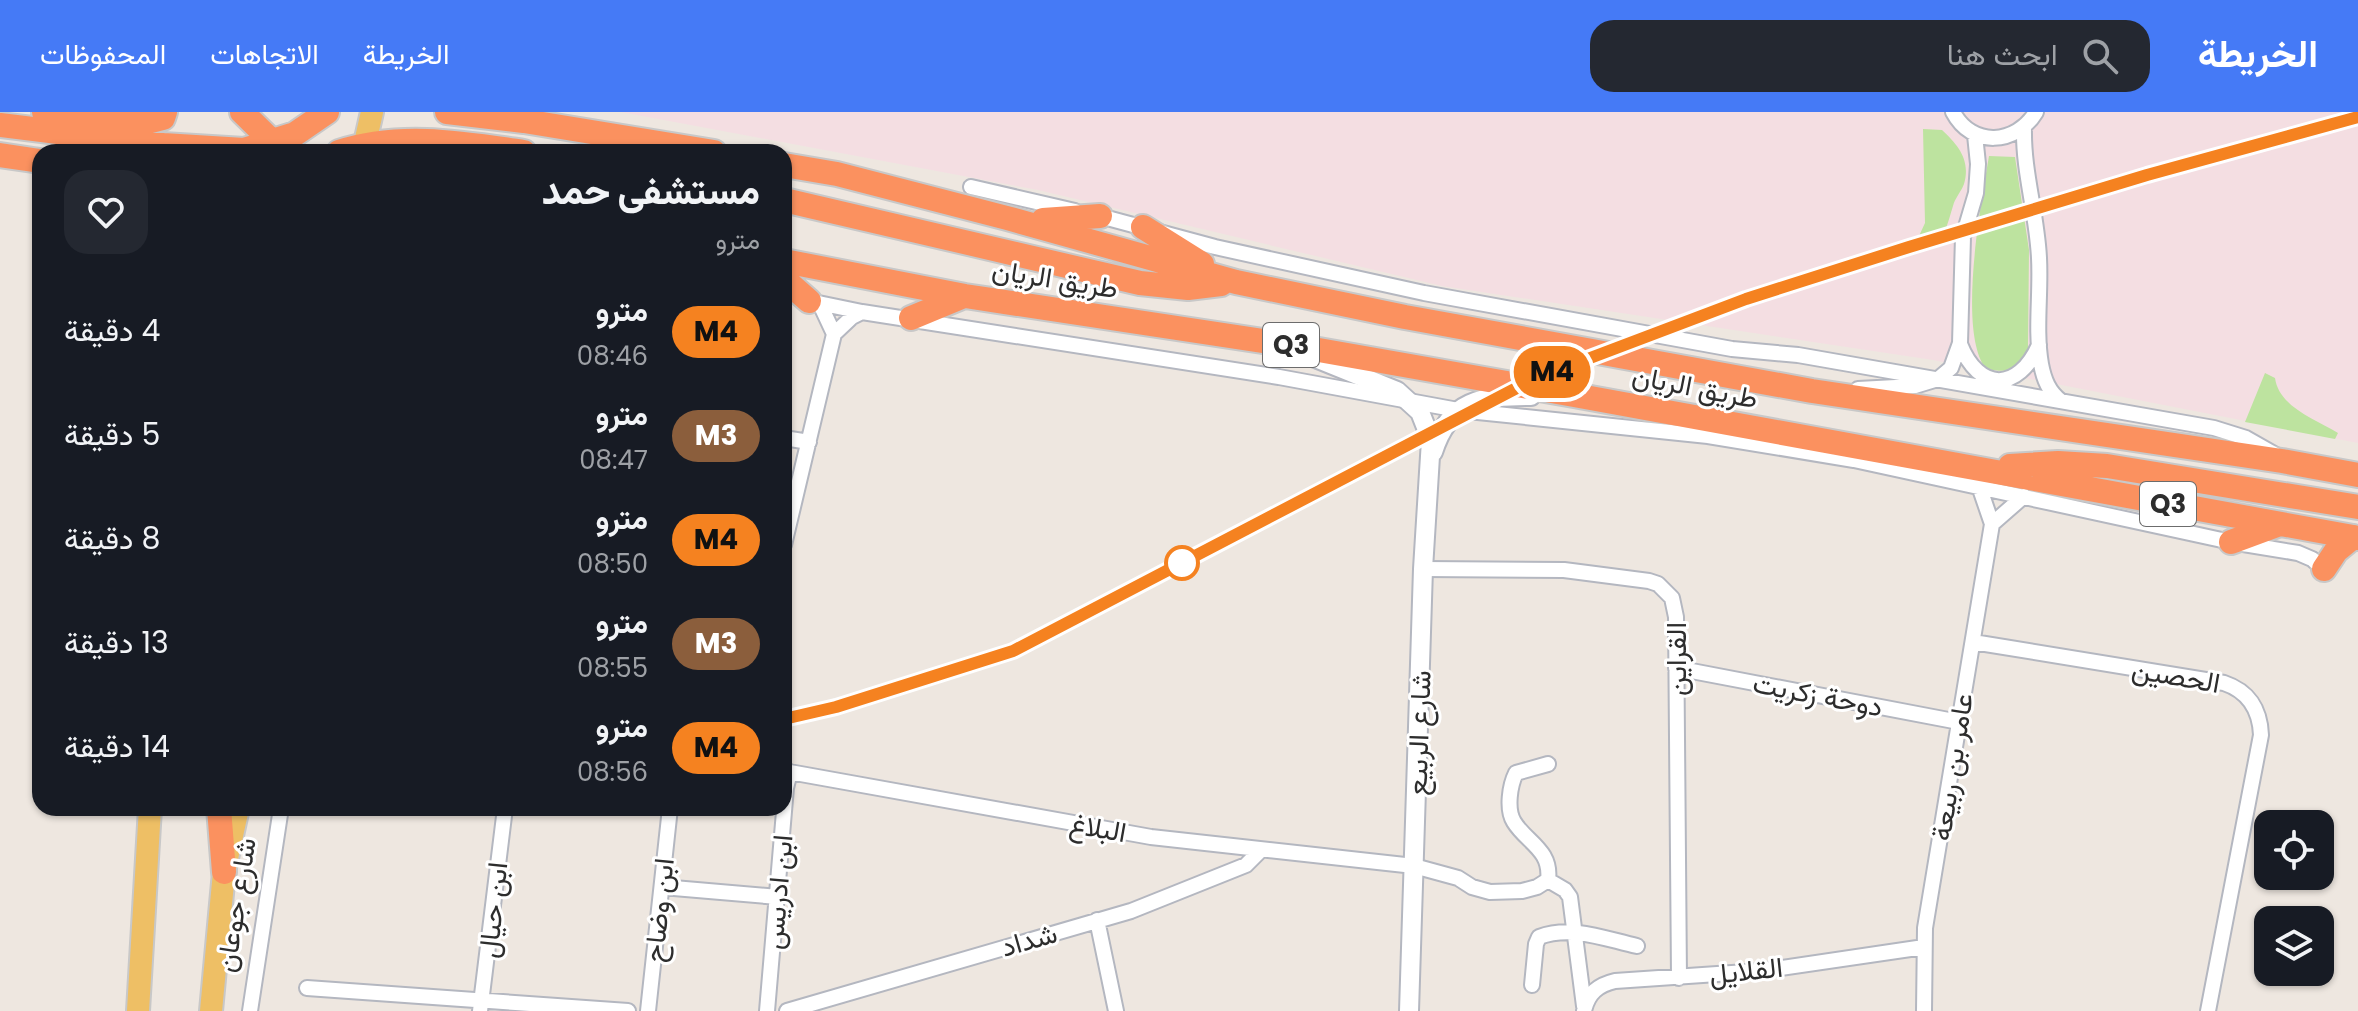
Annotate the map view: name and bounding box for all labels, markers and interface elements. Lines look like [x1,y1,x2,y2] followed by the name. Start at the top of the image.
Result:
[1590,20,2150,92] search box
[2198,27,2318,80] text: الخريطة
[1947,33,2058,76] text: ابحث هنا
[2078,34,2122,78] icon: search
[40,35,166,74] text: المحفوظات
[210,35,319,74] text: الاتجاهات
[363,35,449,74] text: الخريطة
[542,164,760,217] text: مستشفى حمد
[64,170,148,254] button: heart
[716,222,760,258] text: مترو
[989,250,1121,308] street label: طريق الريان
[596,289,648,332] text: مترو
[64,309,160,352] text: 4 دقيقة
[694,312,738,351] text: M4
[1263,323,1319,367] road number: Q3
[577,338,648,374] text: 08:46
[1516,346,1588,398] line badge: M4
[1530,352,1574,391] text: M4
[1629,356,1761,418] street label: طريق الريان
[596,393,648,436] text: مترو
[64,413,160,456] text: 5 دقيقة
[695,416,737,455] text: M3
[579,442,648,478] text: 08:47
[2140,482,2196,526] road number: Q3
[596,497,648,540] text: مترو
[64,517,160,560] text: 8 دقيقة
[694,520,738,559] text: M4
[577,546,648,582] text: 08:50
[1165,546,1199,580] unlabelled marker
[596,601,648,644] text: مترو
[64,621,169,664] text: 13 دقيقة
[1657,622,1696,696] street label: القراين
[695,624,737,663] text: M3
[2129,649,2223,703] street label: الحصين
[577,650,648,686] text: 08:55
[1750,663,1886,727] street label: دوحة زكريت
[1397,670,1441,796] street label: شارع الربيع
[1921,690,1983,844] street label: عامر بن ربيعة
[596,705,648,748] text: مترو
[64,725,170,768] text: 14 دقيقة
[694,728,738,767] text: M4
[577,754,648,790] text: 08:56
[1066,804,1130,852] street label: البلاغ
[2254,810,2334,986] map controls
[2254,810,2334,890] button: locate
[754,833,802,951] street label: ابن ادريس
[206,835,266,975] street label: شارع جوعان
[634,856,684,964] street label: ابن وضاح
[469,860,517,960] street label: ابن حيال
[2254,906,2334,986] button: layers
[996,913,1062,967] street label: شداد
[1707,948,1785,994] street label: القلايل

